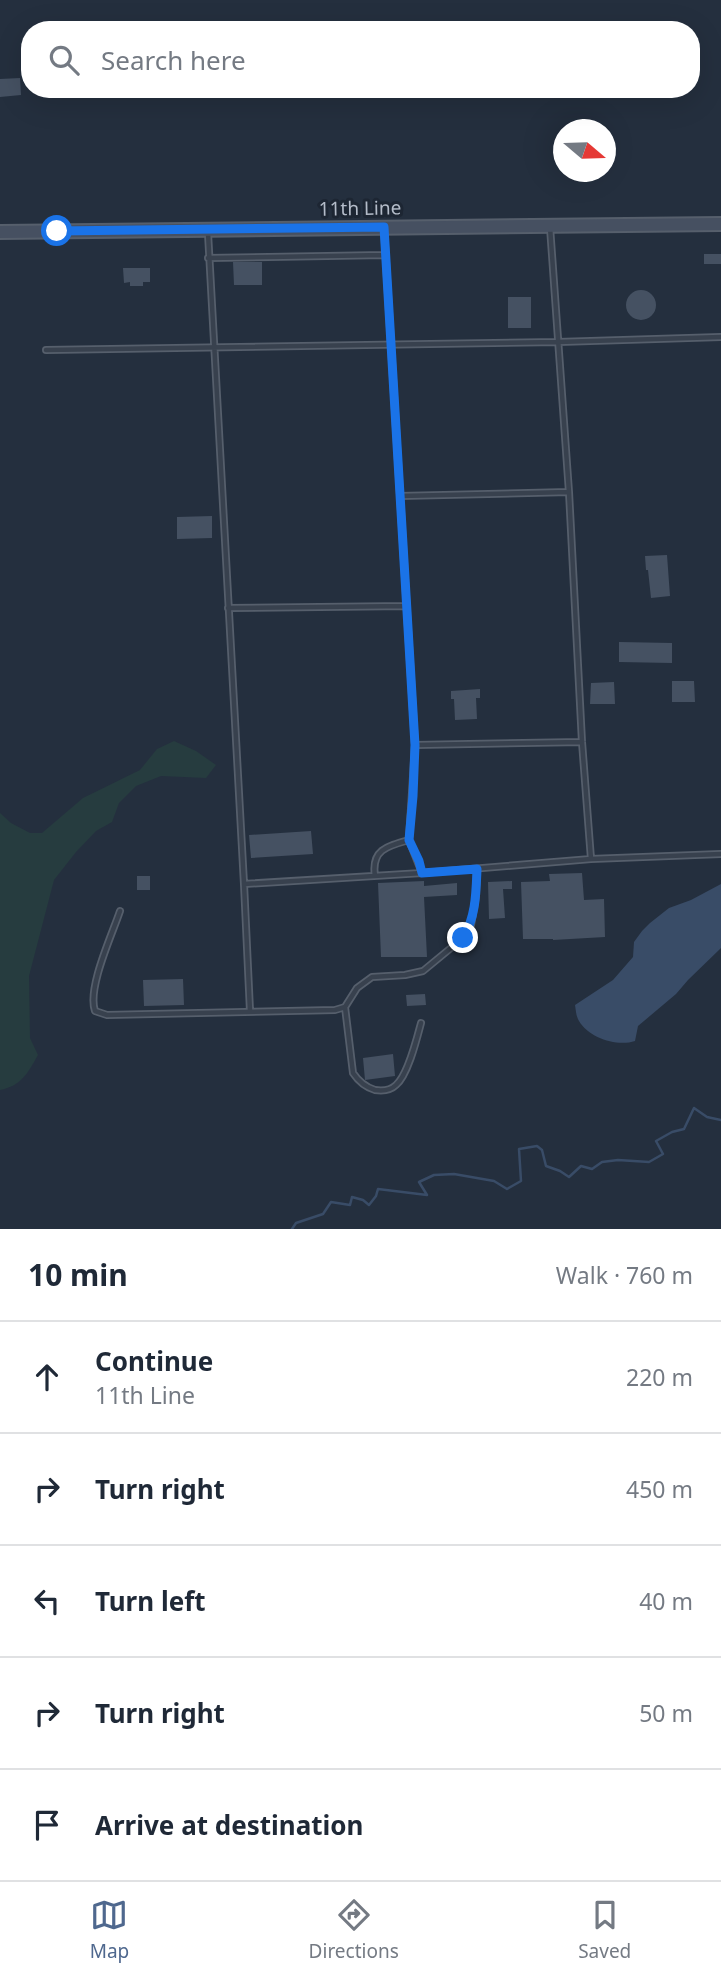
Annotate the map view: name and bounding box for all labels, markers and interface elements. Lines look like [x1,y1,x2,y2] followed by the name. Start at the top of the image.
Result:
[21,21,700,98] search box
[45,41,83,79] icon: search
[101,42,246,78] text: Search here
[553,119,616,182] north arrow
[318,194,402,222] street label: 11th Line
[41,215,72,246] route start
[447,922,478,953] route end
[28,1254,128,1295] text: 10 min
[556,1259,693,1291] text: Walk · 760 m
[95,1343,213,1379] text: Continue
[28,1358,66,1396] icon: ahead
[626,1361,693,1393] text: 220 m
[95,1379,195,1411] text: 11th Line
[28,1470,66,1508] icon: right
[95,1471,225,1507] text: Turn right
[626,1473,693,1505] text: 450 m
[28,1582,66,1620] icon: left
[95,1583,206,1619] text: Turn left
[639,1585,693,1617] text: 40 m
[28,1694,66,1732] icon: right
[95,1695,225,1731] text: Turn right
[639,1697,693,1729] text: 50 m
[28,1806,66,1844] icon: arrive
[95,1807,364,1843] text: Arrive at destination
[90,1896,129,1964] tab: Map
[309,1896,399,1964] tab: Directions
[578,1896,631,1964] tab: Saved

